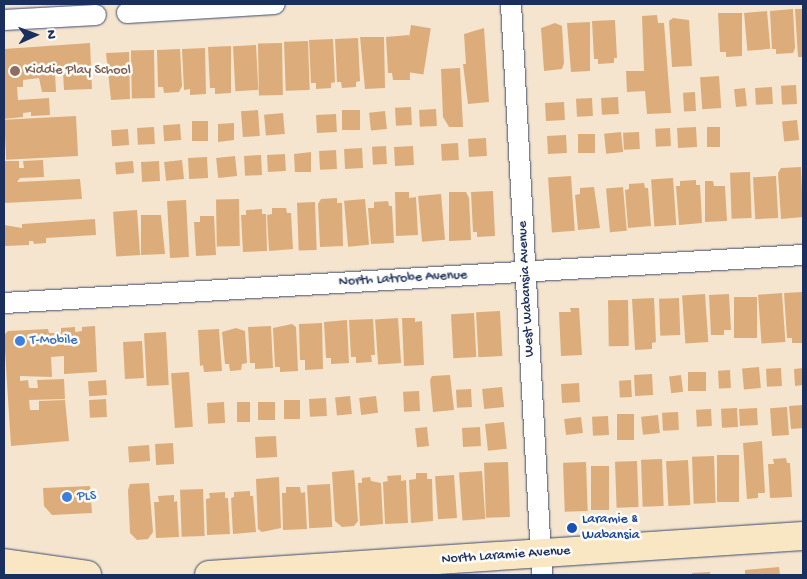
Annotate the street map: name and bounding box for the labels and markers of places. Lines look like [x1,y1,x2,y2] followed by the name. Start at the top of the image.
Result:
[25,63,131,79] place label: Kiddie Play School
[9,65,21,77] marker: Kiddie Play School
[30,333,77,349] place label: T-Mobile
[14,335,26,347] marker: T-Mobile
[77,489,96,505] place label: PLS
[61,491,73,503] marker: PLS
[582,512,639,544] place label: Laramie & Wabansia
[566,522,578,534] marker: Laramie & Wabansia

